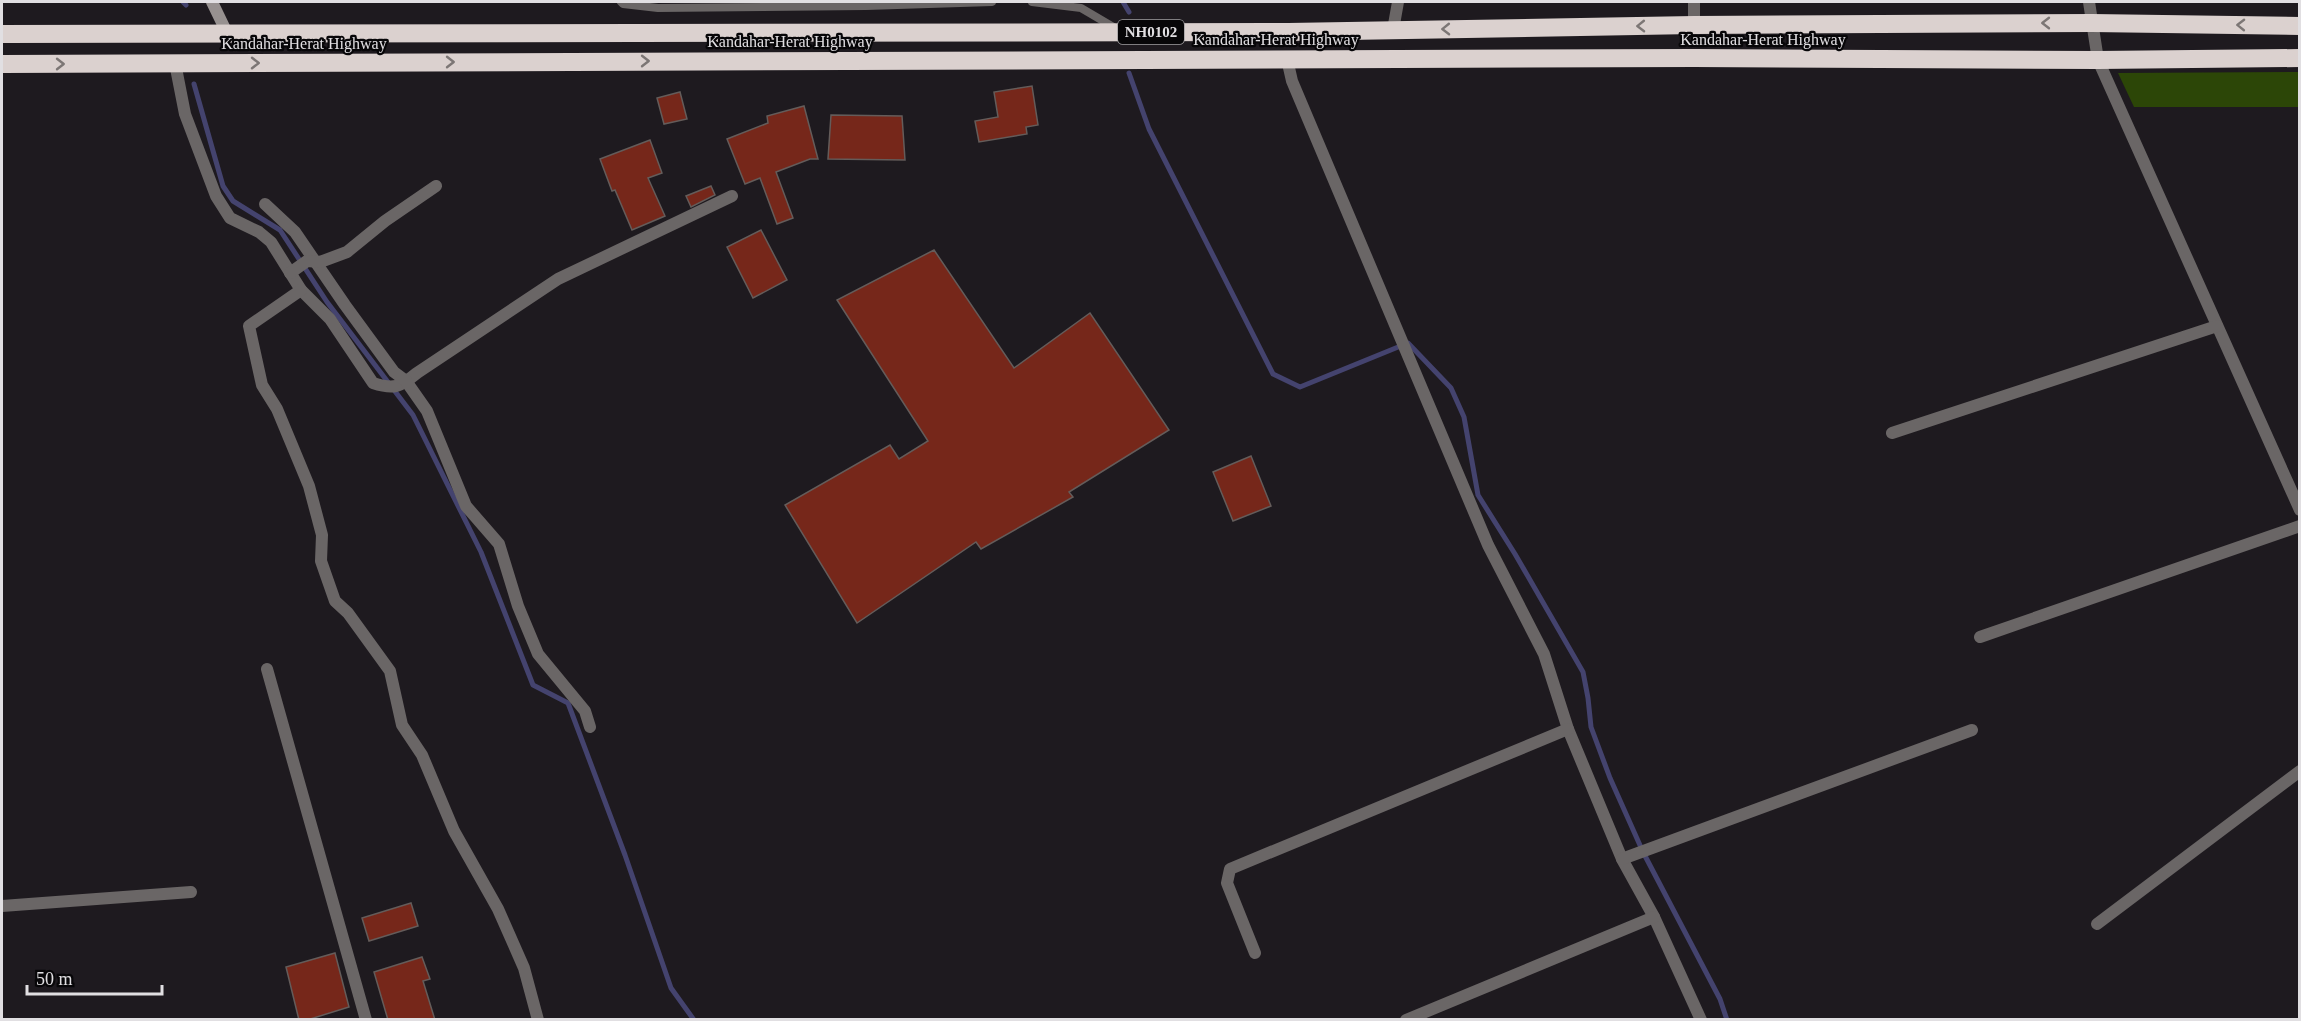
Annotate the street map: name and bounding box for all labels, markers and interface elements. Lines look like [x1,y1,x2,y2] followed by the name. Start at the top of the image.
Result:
[2042,17,2051,29] one-way arrow
[2237,19,2246,31] one-way arrow
[1118,20,1184,44] road number: NH0102
[1637,20,1646,32] one-way arrow
[1442,23,1451,35] one-way arrow
[1193,31,1359,49] street label: Kandahar-Herat Highway
[1680,31,1846,49] street label: Kandahar-Herat Highway
[707,33,873,51] street label: Kandahar-Herat Highway
[221,35,387,53] street label: Kandahar-Herat Highway
[640,55,649,67] one-way arrow
[445,56,454,68] one-way arrow
[250,57,259,69] one-way arrow
[55,58,64,70] one-way arrow
[27,958,162,996] scale bar
[36,969,73,989] text: 50 m

